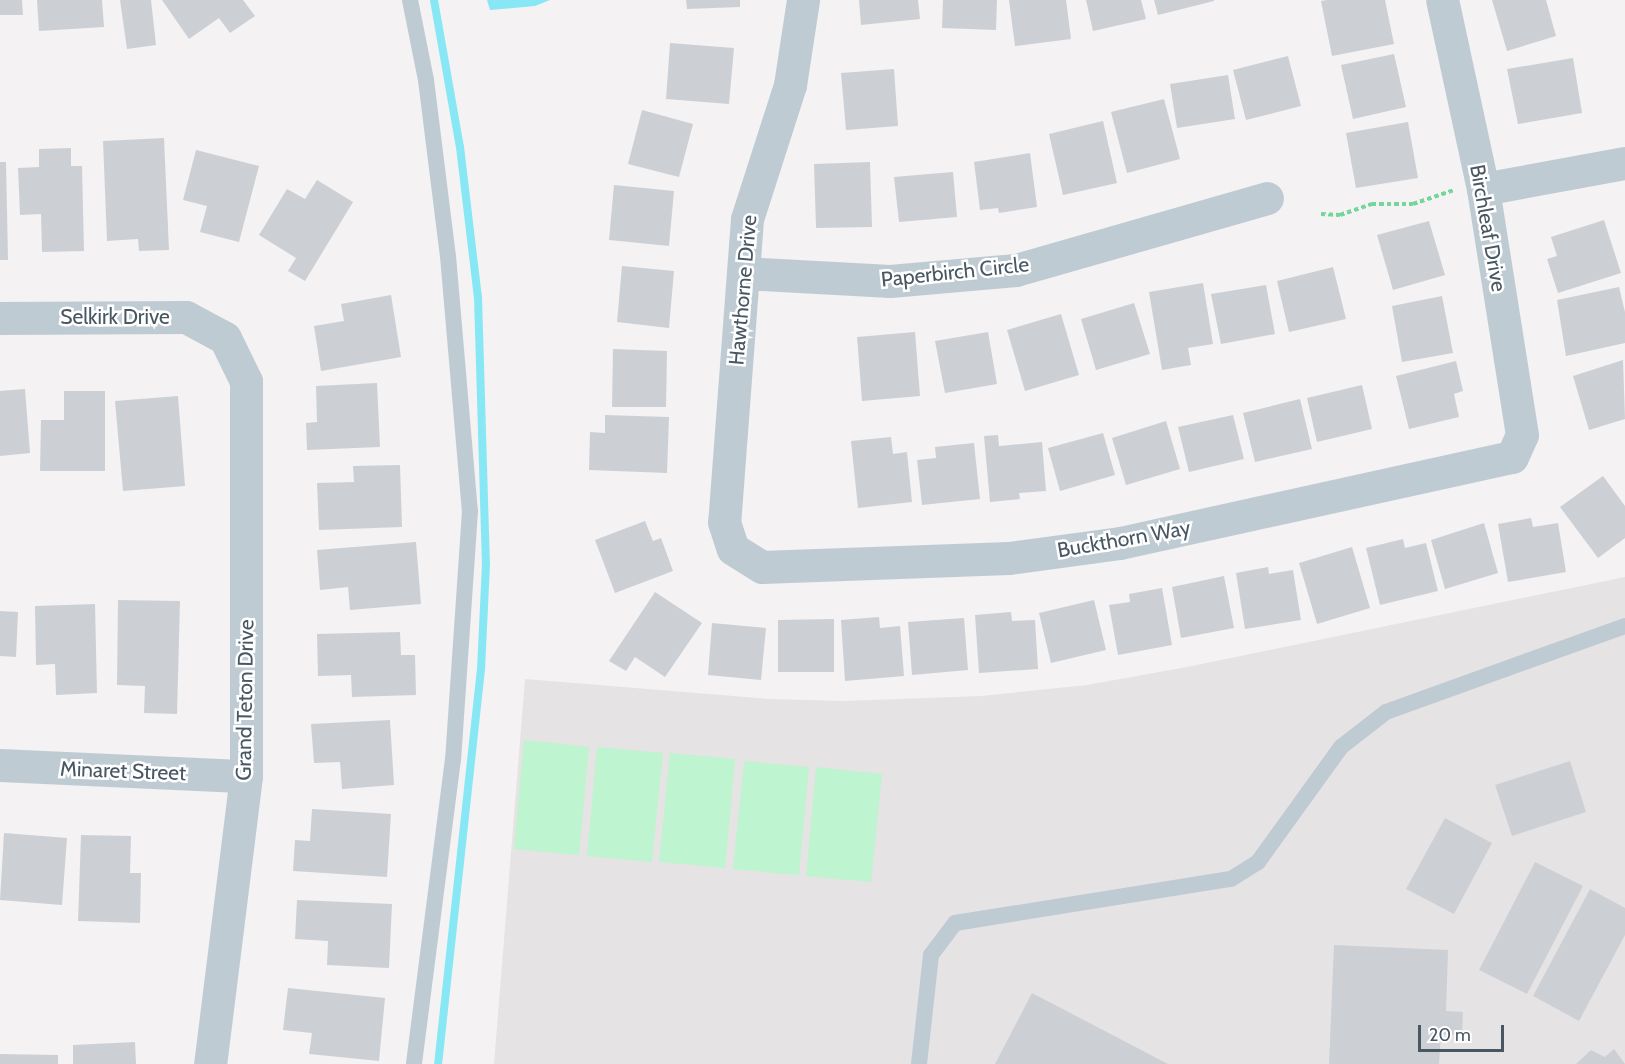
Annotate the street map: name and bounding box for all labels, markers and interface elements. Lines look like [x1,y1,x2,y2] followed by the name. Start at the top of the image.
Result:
[1464,163,1512,293] street label: Birchleaf Drive
[724,214,762,366] street label: Hawthorne Drive
[880,252,1030,292] street label: Paperbirch Circle
[60,304,170,330] street label: Selkirk Drive
[1055,515,1193,563] street label: Buckthorn Way
[231,619,259,781] street label: Grand Teton Drive
[60,756,186,786] street label: Minaret Street
[1421,1013,1506,1051] scale bar
[1429,1024,1471,1046] text: 20 m

